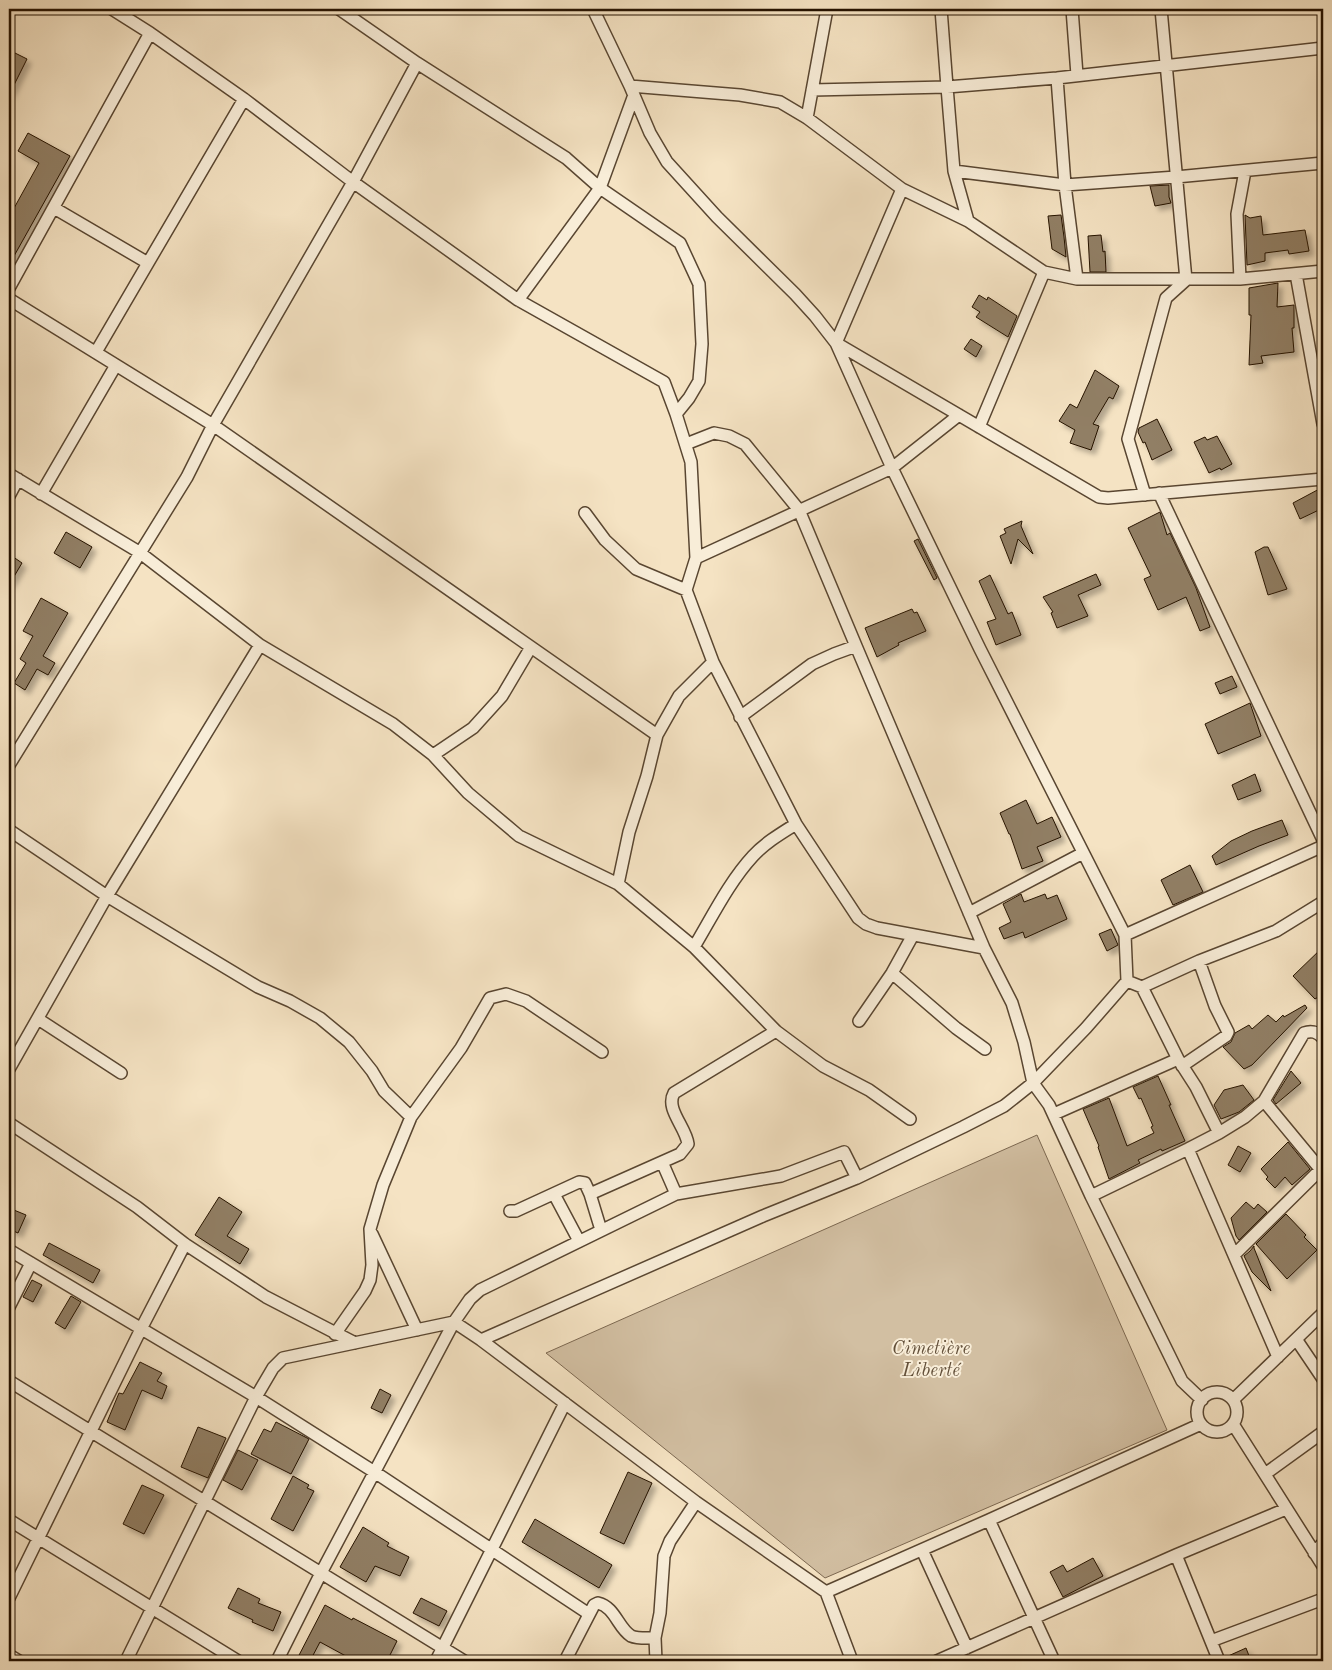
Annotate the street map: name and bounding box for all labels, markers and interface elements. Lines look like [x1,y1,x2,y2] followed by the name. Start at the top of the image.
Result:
[892,1340,970,1381] park label: Cimetière Liberté

